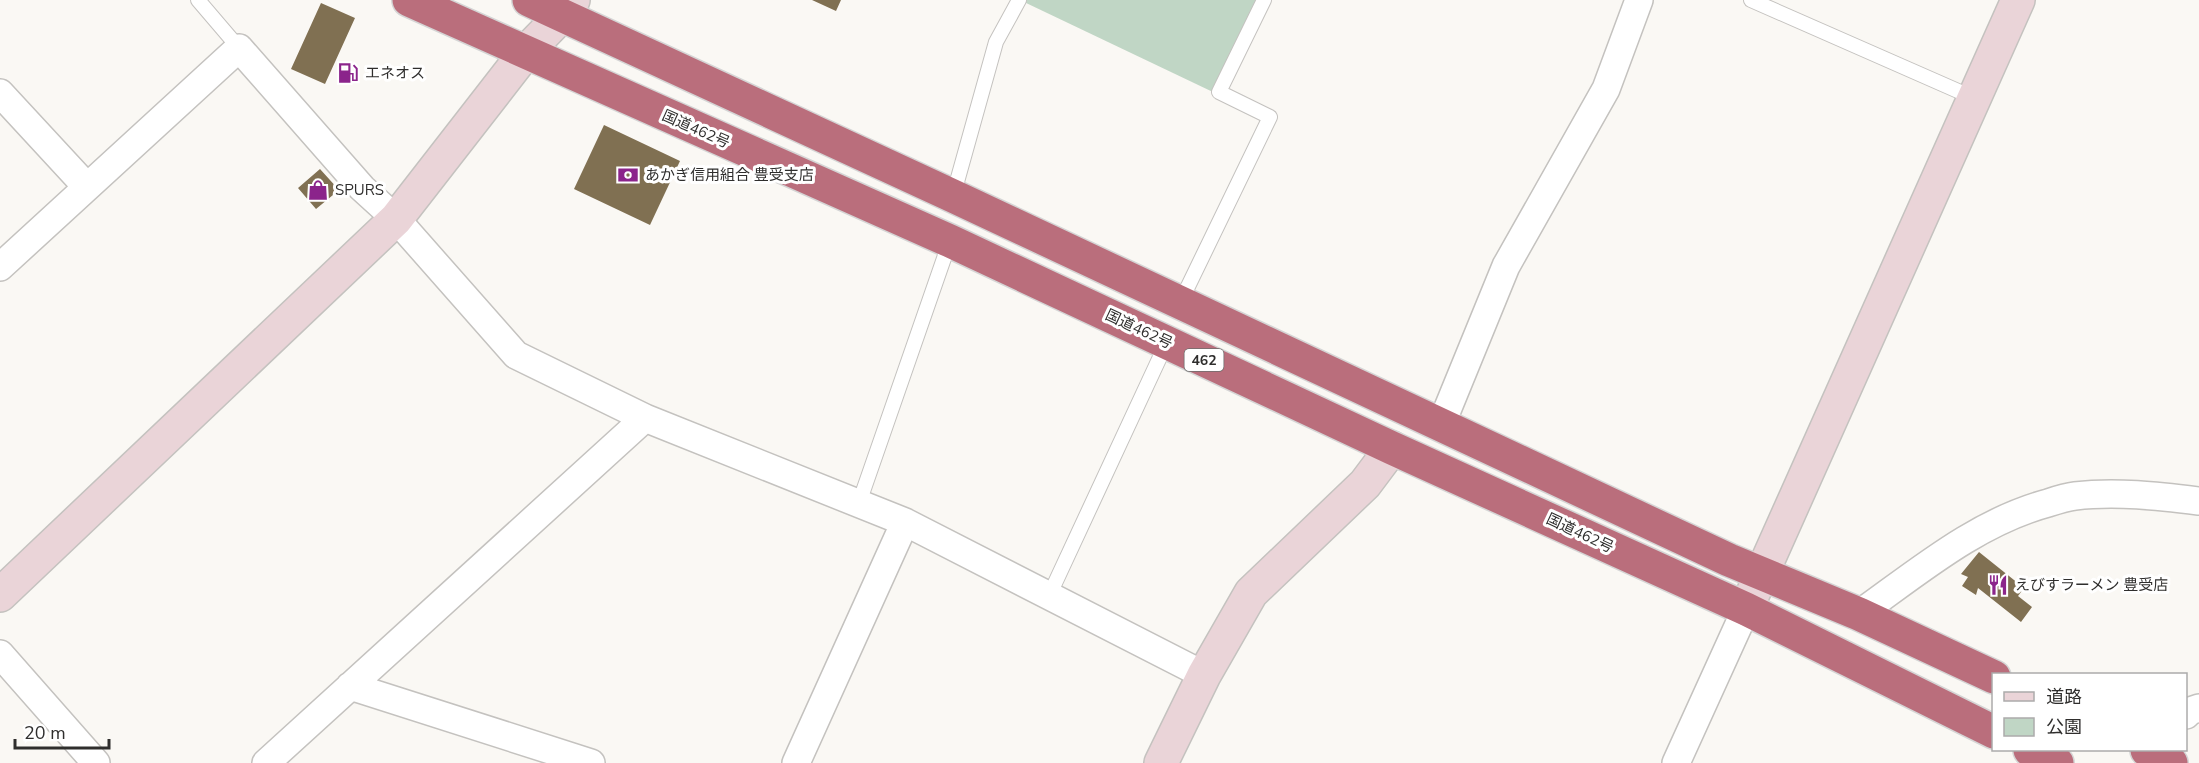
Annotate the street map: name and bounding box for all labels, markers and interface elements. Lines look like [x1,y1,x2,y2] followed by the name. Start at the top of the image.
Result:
[336,61,360,85] fuel station icon: エネオス
[365,63,425,83] place label: エネオス
[659,105,733,153] street label: 国道462号
[616,163,640,187] bank icon: あかぎ信用組合 豊受支店
[645,165,814,185] place label: あかぎ信用組合 豊受支店
[306,178,330,202] shop icon: SPURS
[335,180,384,200] place label: SPURS
[1102,305,1176,353] street label: 国道462号
[1184,349,1224,371] road number: 462
[1543,509,1617,557] street label: 国道462号
[1986,573,2010,597] restaurant icon: えびすラーメン 豊受店
[2015,575,2168,595] place label: えびすラーメン 豊受店
[1992,673,2187,751] legend
[2046,685,2082,709] text: 道路
[15,712,110,750] scale bar
[2046,715,2082,739] text: 公園
[24,721,66,745] text: 20 m

